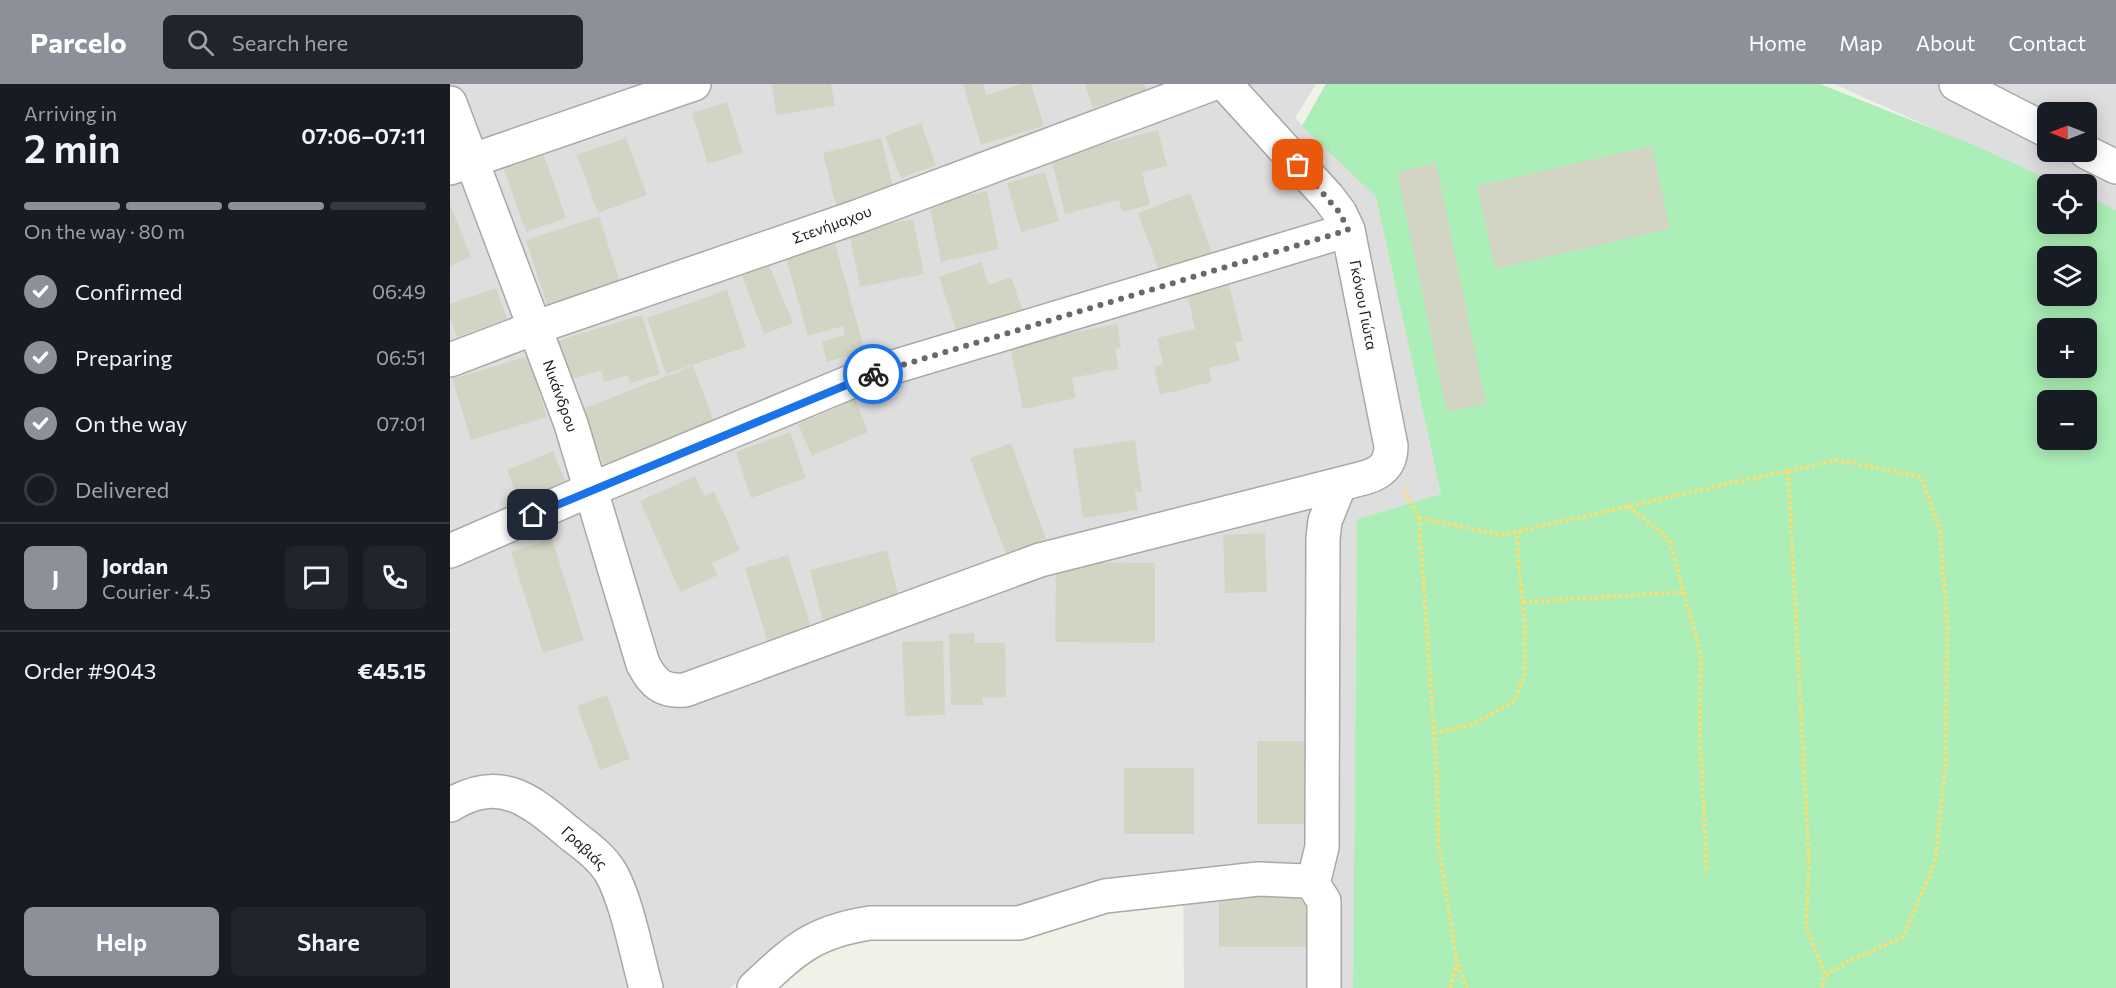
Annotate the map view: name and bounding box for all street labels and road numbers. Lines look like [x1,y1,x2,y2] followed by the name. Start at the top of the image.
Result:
[790,201,874,247] street label: Στενήμαχου
[1346,258,1382,351] street label: Γκόνου Γιώτα
[540,357,582,434] street label: Νικάνδρου
[558,822,611,873] street label: Γραβιάς

